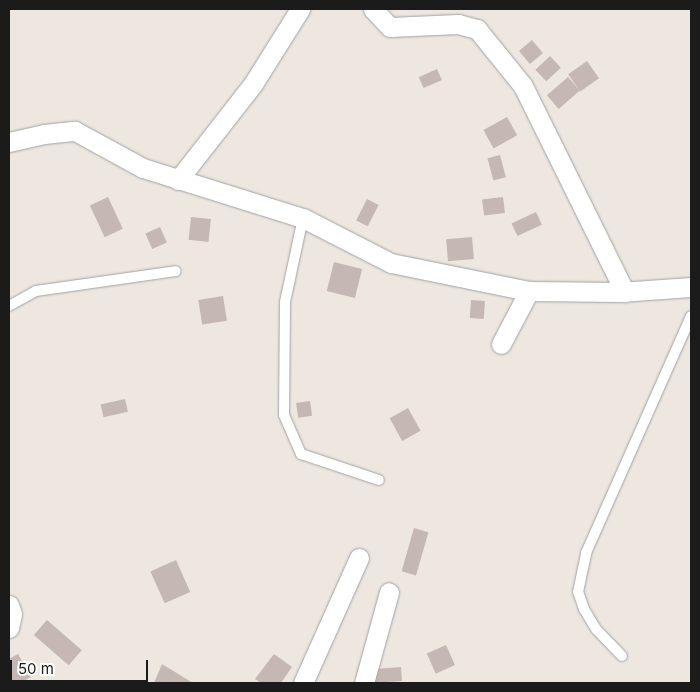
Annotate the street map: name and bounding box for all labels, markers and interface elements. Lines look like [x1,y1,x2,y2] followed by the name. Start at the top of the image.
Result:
[12,650,150,682] scale bar
[18,659,54,678] text: 50 m

